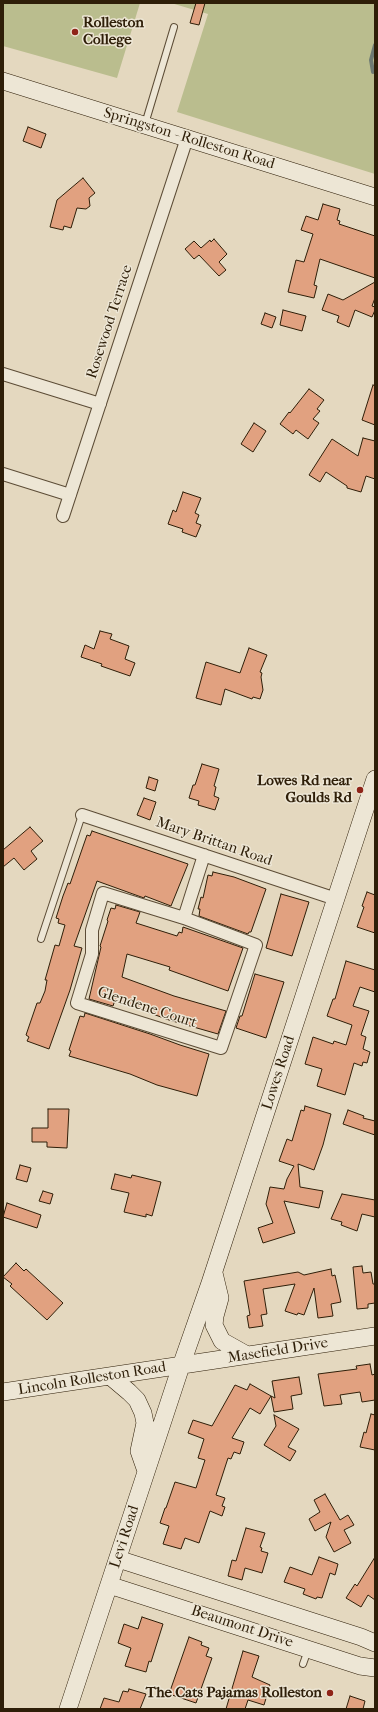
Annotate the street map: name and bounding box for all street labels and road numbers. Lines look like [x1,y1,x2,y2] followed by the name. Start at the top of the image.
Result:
[101,104,277,174] street label: Springston - Rolleston Road
[83,263,137,381] street label: Rosewood Terrace
[154,814,274,870] street label: Mary Brittan Road
[95,983,199,1033] street label: Glendene Court
[259,1034,299,1112] street label: Lowes Road
[227,1334,329,1368] street label: Masefield Drive
[17,1358,167,1400] street label: Lincoln Rolleston Road
[106,1503,144,1571] street label: Levi Road
[189,1602,295,1652] street label: Beaumont Drive

